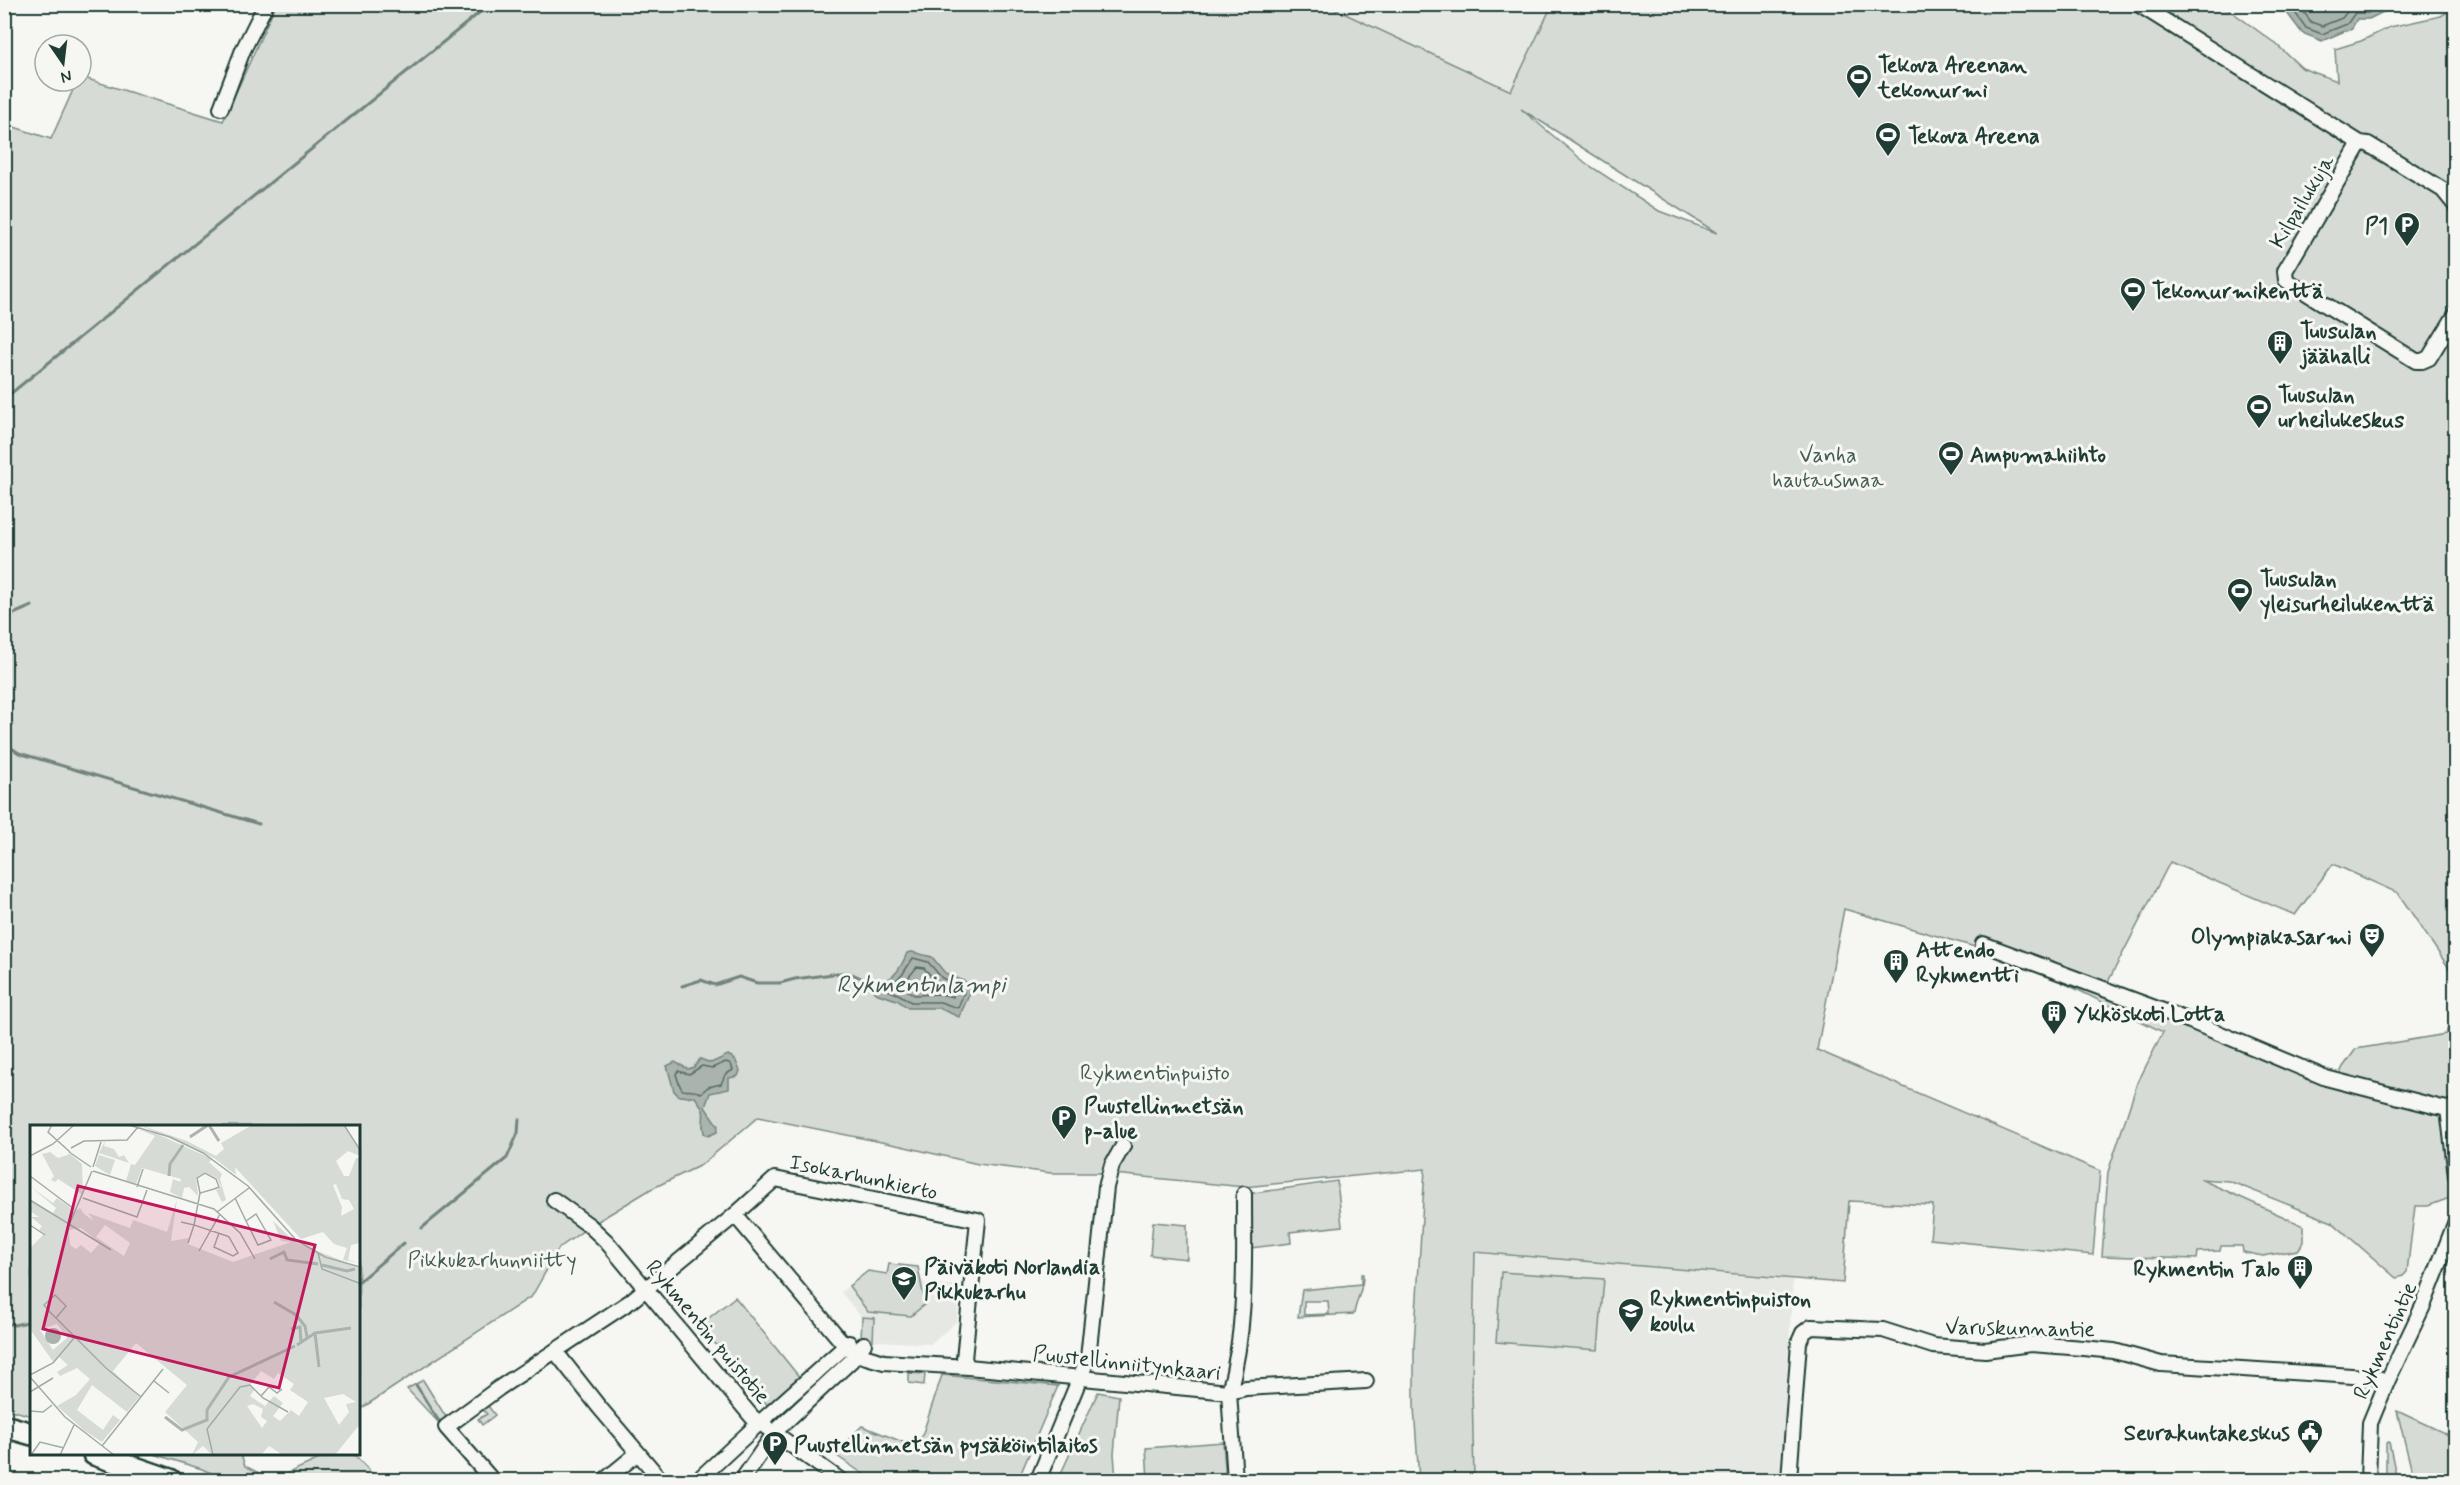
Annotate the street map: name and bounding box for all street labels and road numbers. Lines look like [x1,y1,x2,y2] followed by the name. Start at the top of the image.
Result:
[2264,150,2342,254] street label: Kilpailukuja
[787,1149,940,1207] street label: Isokarhunkierto
[639,1254,776,1410] street label: Rykmentin puistotie
[2347,1277,2424,1404] street label: Rykmentintie
[1945,1314,2095,1344] street label: Varuskunnantie
[1031,1340,1222,1388] street label: Puustellinniitynkaari

